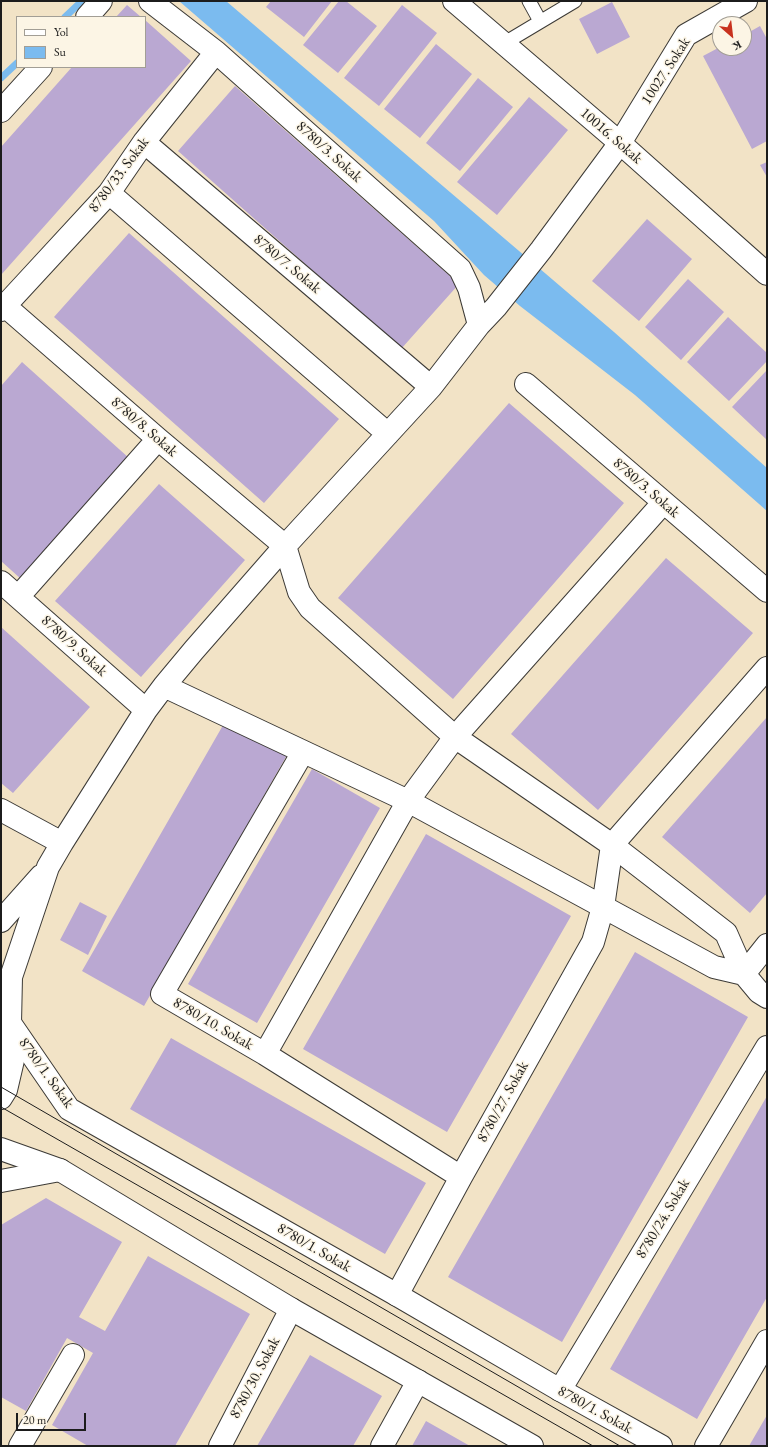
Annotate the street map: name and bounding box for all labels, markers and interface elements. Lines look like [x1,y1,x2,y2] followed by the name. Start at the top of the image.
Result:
[16,16,146,68] legend
[712,16,752,56] north arrow
[54,24,68,40] text: Yol
[638,34,694,108] street label: 10027. Sokak
[730,38,744,54] text: K
[54,44,66,60] text: Su
[576,104,646,168] street label: 10016. Sokak
[292,118,366,186] street label: 8780/3. Sokak
[85,134,153,216] street label: 8780/33. Sokak
[250,231,324,297] street label: 8780/7. Sokak
[107,393,181,461] street label: 8780/8. Sokak
[609,454,683,522] street label: 8780/3. Sokak
[37,612,111,680] street label: 8780/9. Sokak
[170,994,256,1054] street label: 8780/10. Sokak
[14,1034,78,1112] street label: 8780/1. Sokak
[473,1058,533,1146] street label: 8780/27. Sokak
[632,1176,694,1262] street label: 8780/24. Sokak
[274,1220,354,1276] street label: 8780/1. Sokak
[226,1334,284,1422] street label: 8780/30. Sokak
[554,1382,636,1438] street label: 8780/1. Sokak
[18,1405,88,1431] scale bar
[23,1412,46,1428] text: 20 m

